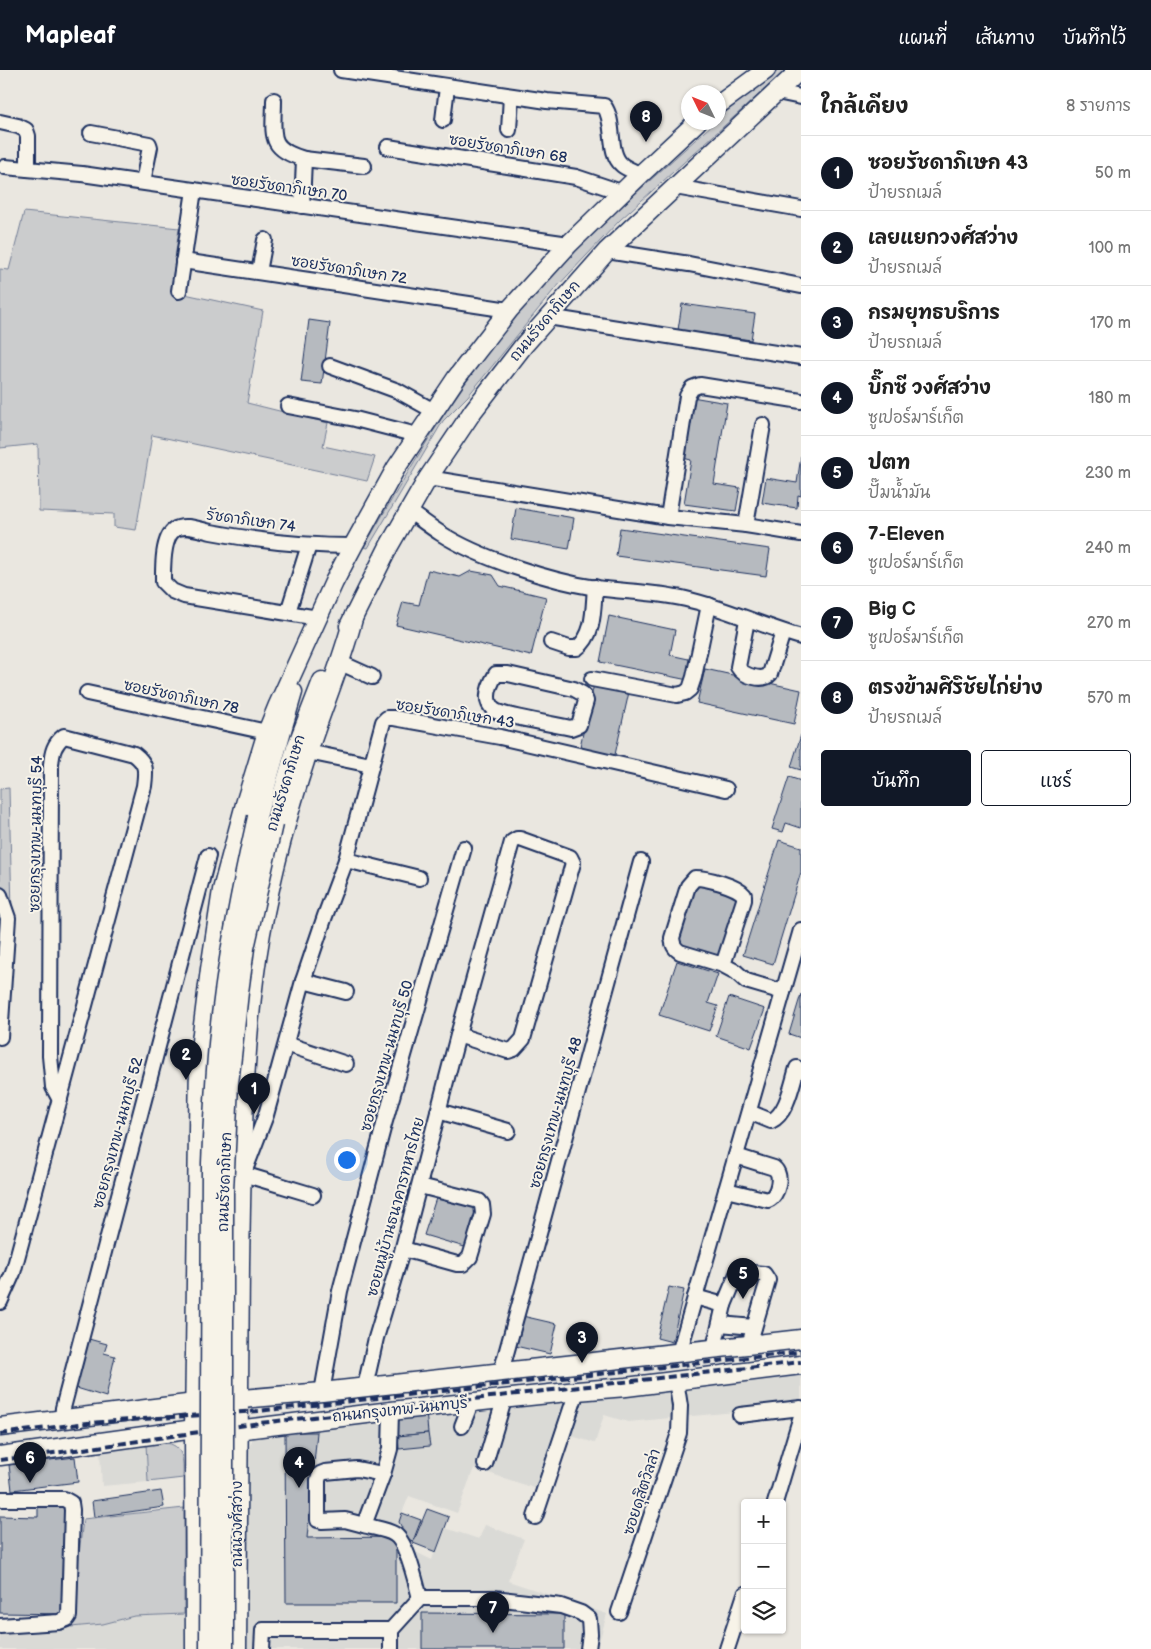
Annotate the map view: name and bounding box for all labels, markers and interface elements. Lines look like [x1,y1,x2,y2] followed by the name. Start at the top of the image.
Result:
[25,21,116,50] text: Mapleaf
[899,28,947,49] text: แผนที่
[975,28,1035,49] text: เส้นทาง
[1063,28,1126,49] text: บันทึกไว้
[681,85,726,130] north arrow
[821,94,908,119] text: ใกล้เคียง
[1066,97,1131,116] text: 8 รายการ
[630,101,662,142] pin: 8
[447,130,569,168] street label: ซอยรัชดาภิเษก 68
[868,152,1028,175] text: ซอยรัชดาภิเษก 43
[834,164,840,183] text: 1
[1095,164,1131,183] text: 50 m
[230,170,349,206] street label: ซอยรัชดาภิเษก 70
[868,184,942,203] text: ป้ายรถเมล์
[868,227,1018,250] text: เลยแยกวงศ์สว่าง
[832,239,842,258] text: 2
[1088,239,1131,258] text: 100 m
[289,251,409,289] street label: ซอยรัชดาภิเษก 72
[868,259,942,278] text: ป้ายรถเมล์
[506,277,584,365] street label: ถนนรัชดาภิเษก
[868,302,1000,325] text: กรมยุทธบริการ
[832,314,842,333] text: 3
[1090,314,1131,333] text: 170 m
[868,334,942,353] text: ป้ายรถเมล์
[868,377,991,400] text: บิ๊กซี วงศ์สว่าง
[832,389,842,408] text: 4
[1089,389,1131,408] text: 180 m
[868,409,964,428] text: ซูเปอร์มาร์เก็ต
[868,452,910,475] text: ปตท
[832,464,842,483] text: 5
[1085,464,1131,483] text: 230 m
[868,484,930,503] text: ปั๊มน้ำมัน
[205,505,297,537] street label: รัชดาภิเษก 74
[868,523,945,546] text: 7-Eleven
[832,539,842,558] text: 6
[1085,539,1131,558] text: 240 m
[868,554,964,573] text: ซูเปอร์มาร์เก็ต
[868,598,915,621] text: Big C
[833,614,841,633] text: 7
[1087,614,1131,633] text: 270 m
[868,629,964,648] text: ซูเปอร์มาร์เก็ต
[122,676,241,719] street label: ซอยรัชดาภิเษก 78
[868,677,1043,700] text: ตรงข้ามศิริชัยไก่ย่าง
[832,689,842,708] text: 8
[1087,689,1131,708] text: 570 m
[394,695,516,733] street label: ซอยรัชดาภิเษก 43
[868,709,942,728] text: ป้ายรถเมล์
[262,732,310,834] street label: ถนนรัชดาภิเษก
[821,750,971,806] button: บันทึก
[981,750,1131,806] button: แชร์
[25,755,48,913] street label: ซอยกรุงเทพ-นนทบุรี 54
[356,978,419,1134] street label: ซอยกรุงเทพ-นนทบุรี 50
[525,1035,588,1191] street label: ซอยกรุงเทพ-นนทบุรี 48
[170,1039,202,1080] pin: 2
[89,1055,148,1211] street label: ซอยกรุงเทพ-นนทบุรี 52
[238,1073,270,1114] pin: 1
[362,1115,430,1299] street label: ซอยหมู่บ้านธนาคารทหารไทย
[214,1132,236,1232] street label: ถนนรัชดาภิเษก
[334,1147,360,1173] your location
[727,1258,759,1299] pin: 5
[566,1322,598,1363] pin: 3
[331,1393,469,1428] street label: ถนนกรุงเทพ-นนทบุรี
[14,1442,46,1483] pin: 6
[618,1446,666,1538] street label: ซอยดุสิตวิลล่า
[283,1447,315,1488] pin: 4
[227,1481,247,1567] street label: ถนนวงศ์สว่าง
[741,1499,786,1634] map controls
[741,1499,786,1544] button: +
[741,1544,786,1589] button: −
[741,1589,786,1634] button: layers
[477,1592,509,1633] pin: 7

